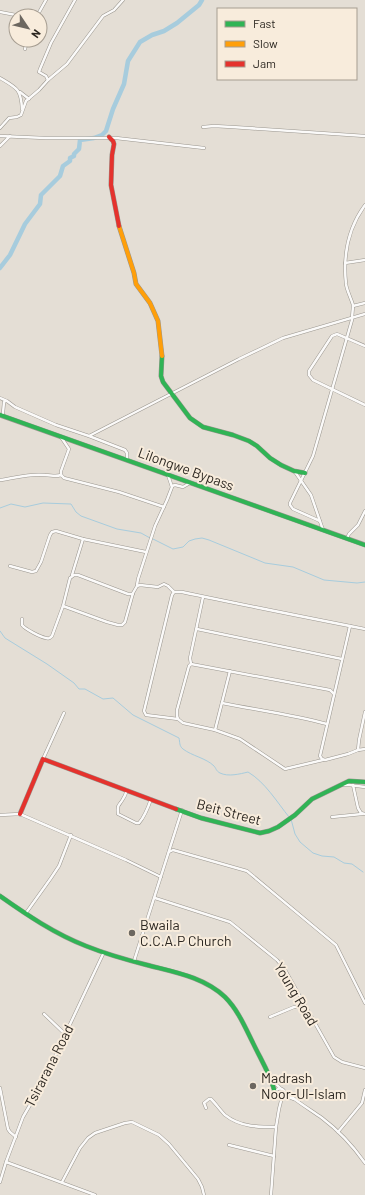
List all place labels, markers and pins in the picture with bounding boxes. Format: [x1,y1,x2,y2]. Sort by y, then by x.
place label: Bwaila C.C.A.P Church [140,916,231,949]
marker: Bwaila C.C.A.P Church [127,928,137,938]
place label: Madrash Noor-Ul-Islam [261,1069,346,1102]
marker: Madrash Noor-Ul-Islam [248,1081,258,1091]

